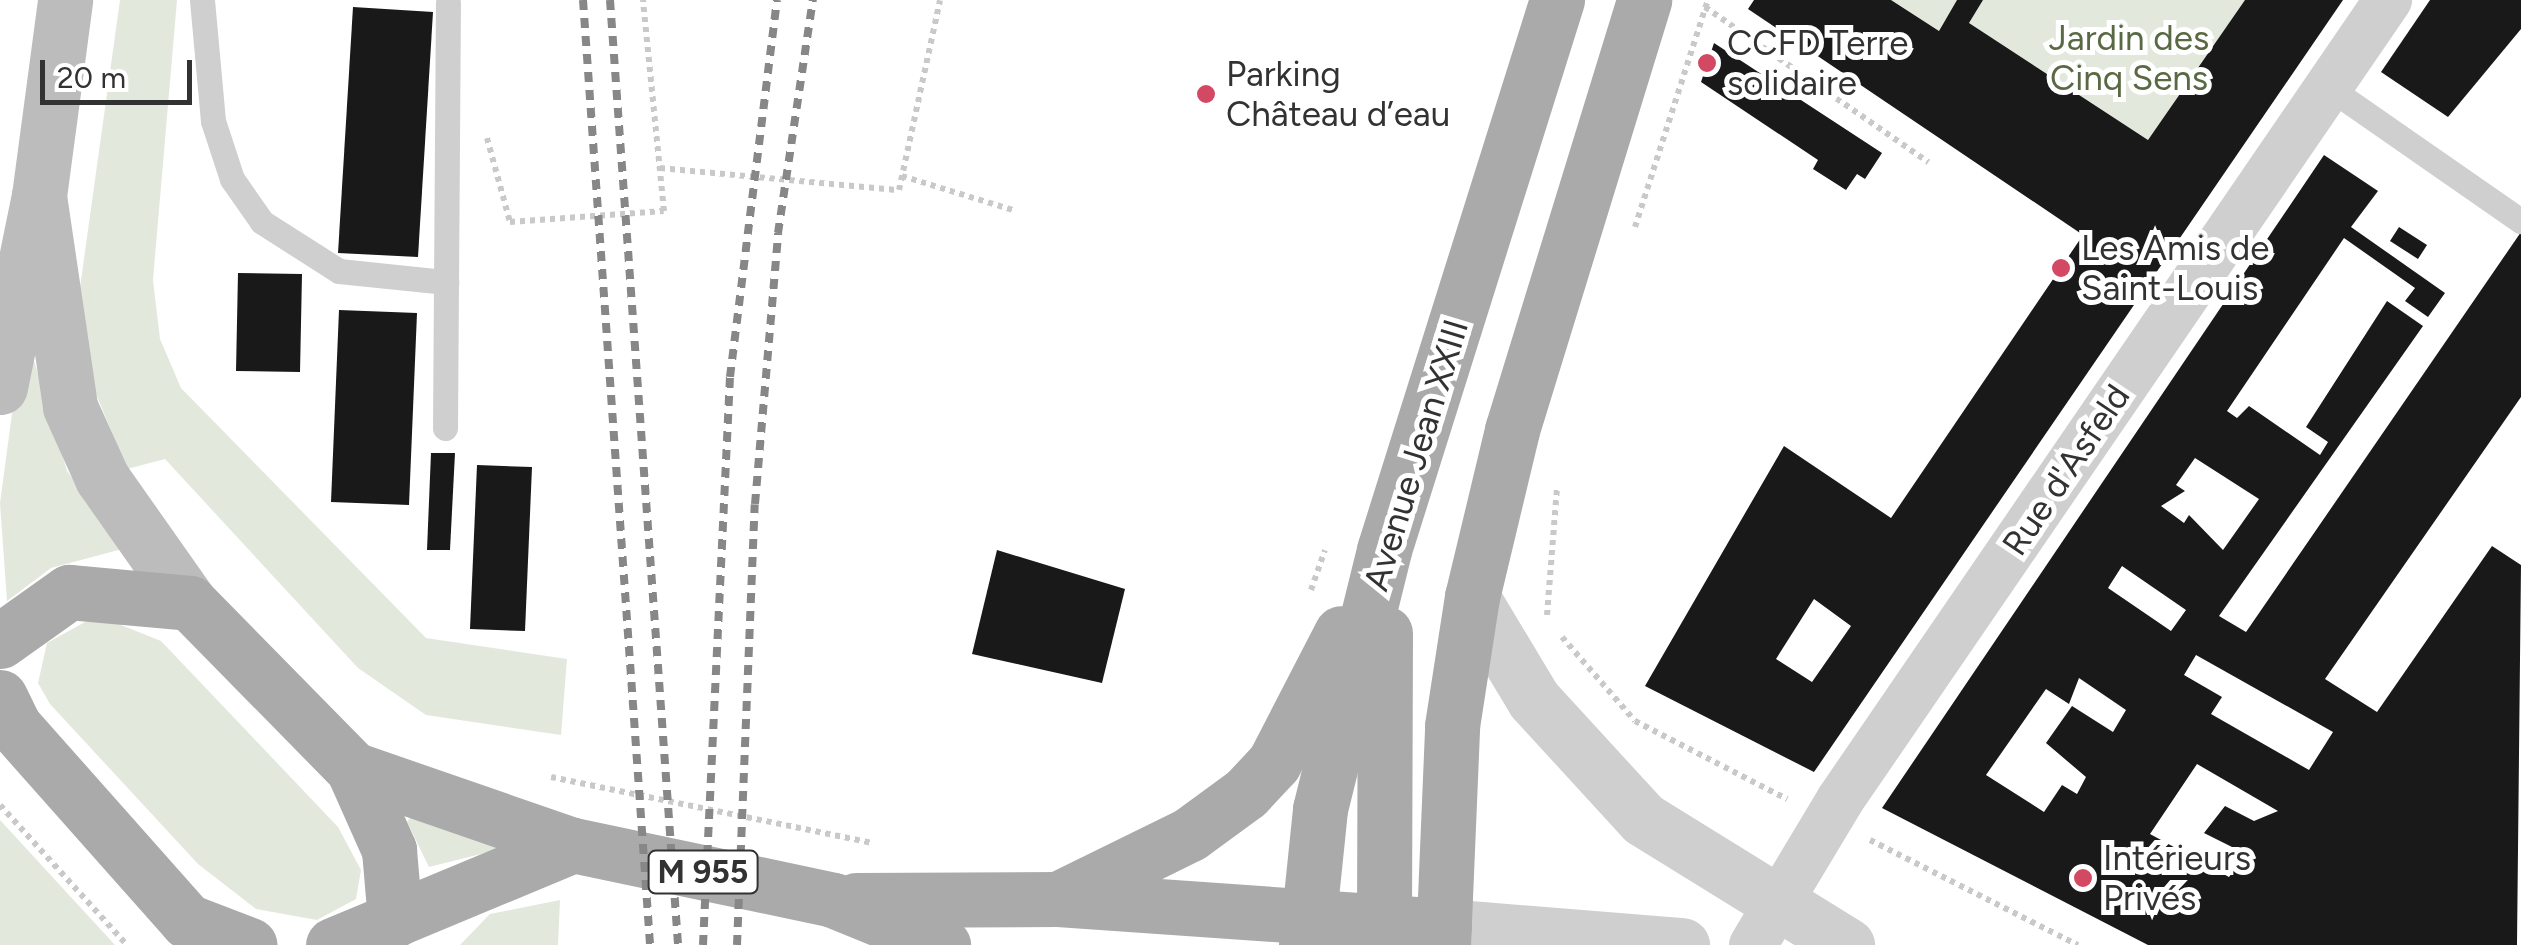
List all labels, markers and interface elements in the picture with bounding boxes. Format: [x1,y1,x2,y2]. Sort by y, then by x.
park label: Jardin des Cinq Sens [2049,17,2209,99]
place label: CCFD Terre solidaire [1727,22,1908,104]
scale bar [45,40,198,102]
marker: CCFD Terre solidaire [1696,52,1718,74]
place label: Parking Château d’eau [1226,53,1450,135]
text: 20 m [57,59,126,96]
marker: Parking Château d’eau [1195,83,1217,105]
place label: Les Amis de Saint-Louis [2081,227,2269,309]
marker: Les Amis de Saint-Louis [2050,257,2072,279]
street label: Avenue Jean XXIII [1355,314,1477,596]
street label: Rue d'Asfeld [1994,377,2138,563]
place label: Intérieurs Privés [2103,837,2251,919]
road number: M 955 [646,845,760,899]
marker: Intérieurs Privés [2072,867,2094,889]

